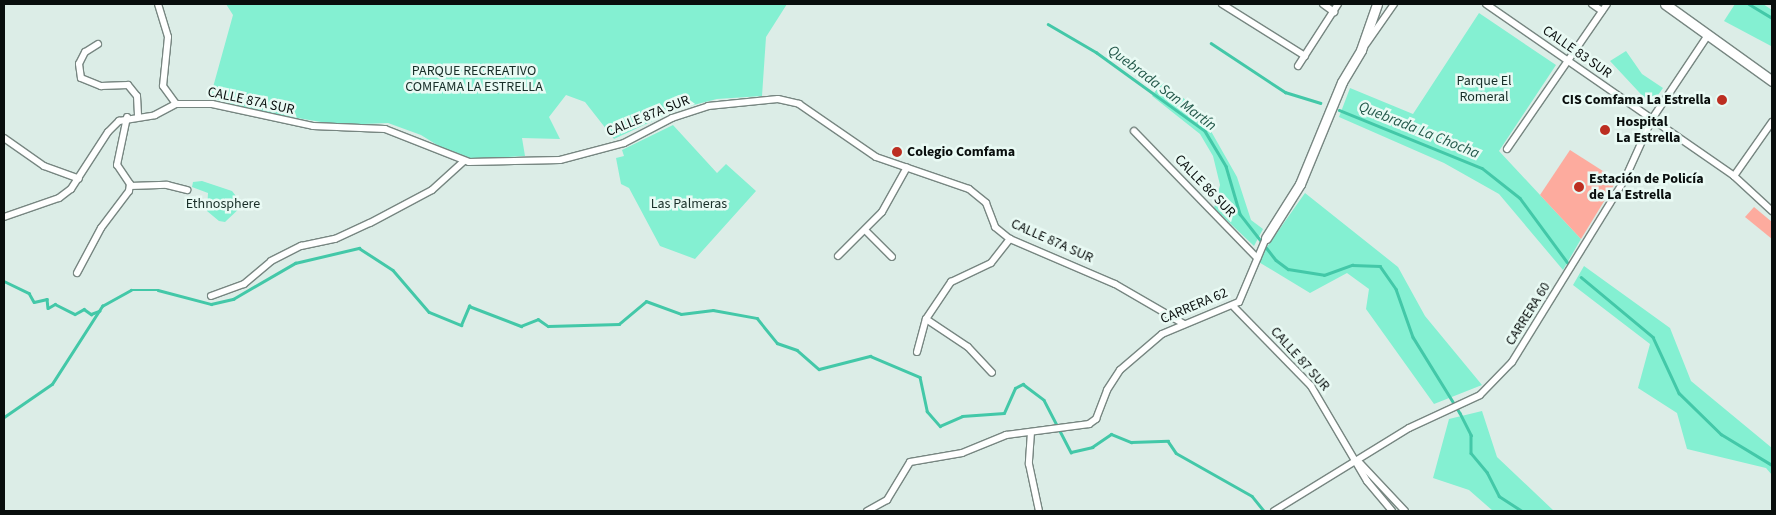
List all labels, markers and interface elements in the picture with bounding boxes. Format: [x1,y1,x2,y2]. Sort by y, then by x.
street label: CALLE 83 SUR [1539,22,1615,82]
water label: Quebrada San Martín [1104,41,1220,135]
park label: PARQUE RECREATIVO COMFAMA LA ESTRELLA [405,63,543,95]
park label: Parque El Romeral [1456,73,1512,105]
street label: CALLE 87A SUR [206,84,296,118]
street label: CALLE 87A SUR [604,92,692,140]
place label: CIS Comfama La Estrella [1562,92,1711,108]
marker: CIS Comfama La Estrella [1715,93,1729,107]
water label: Quebrada La Chocha [1356,98,1482,162]
place label: Hospital La Estrella [1616,114,1680,146]
marker: Hospital La Estrella [1598,123,1612,137]
place label: Colegio Comfama [907,144,1015,160]
marker: Colegio Comfama [891,146,903,158]
street label: CALLE 86 SUR [1171,151,1239,221]
place label: Estación de Policía de La Estrella [1589,171,1704,203]
marker: Estación de Policía de La Estrella [1573,181,1585,193]
park label: Ethnosphere [186,196,260,212]
park label: Las Palmeras [651,196,727,212]
street label: CALLE 87A SUR [1008,215,1096,267]
street label: CARRERA 60 [1502,279,1554,349]
street label: CARRERA 62 [1158,284,1230,328]
street label: CALLE 87 SUR [1267,323,1333,395]

